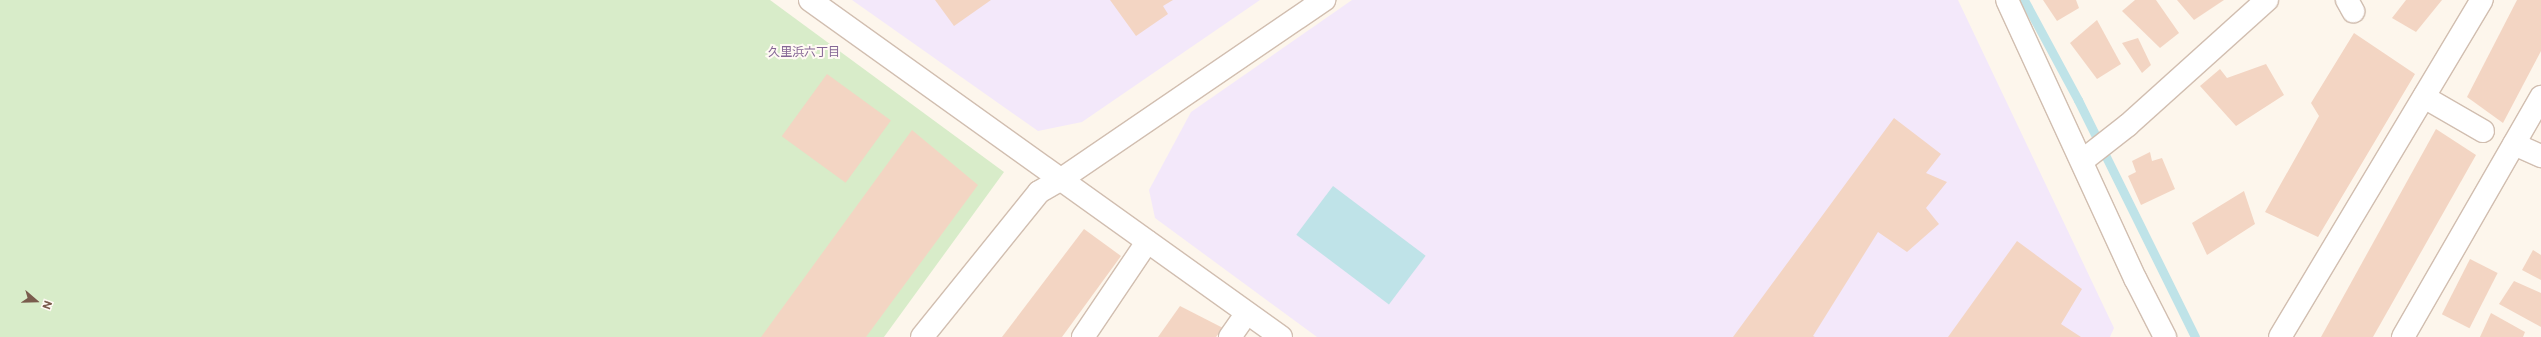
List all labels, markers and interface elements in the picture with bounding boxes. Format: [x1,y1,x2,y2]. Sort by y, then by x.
district label: 久里浜六丁目 [768,45,840,59]
north arrow [16,281,56,321]
text: N [40,299,55,311]

